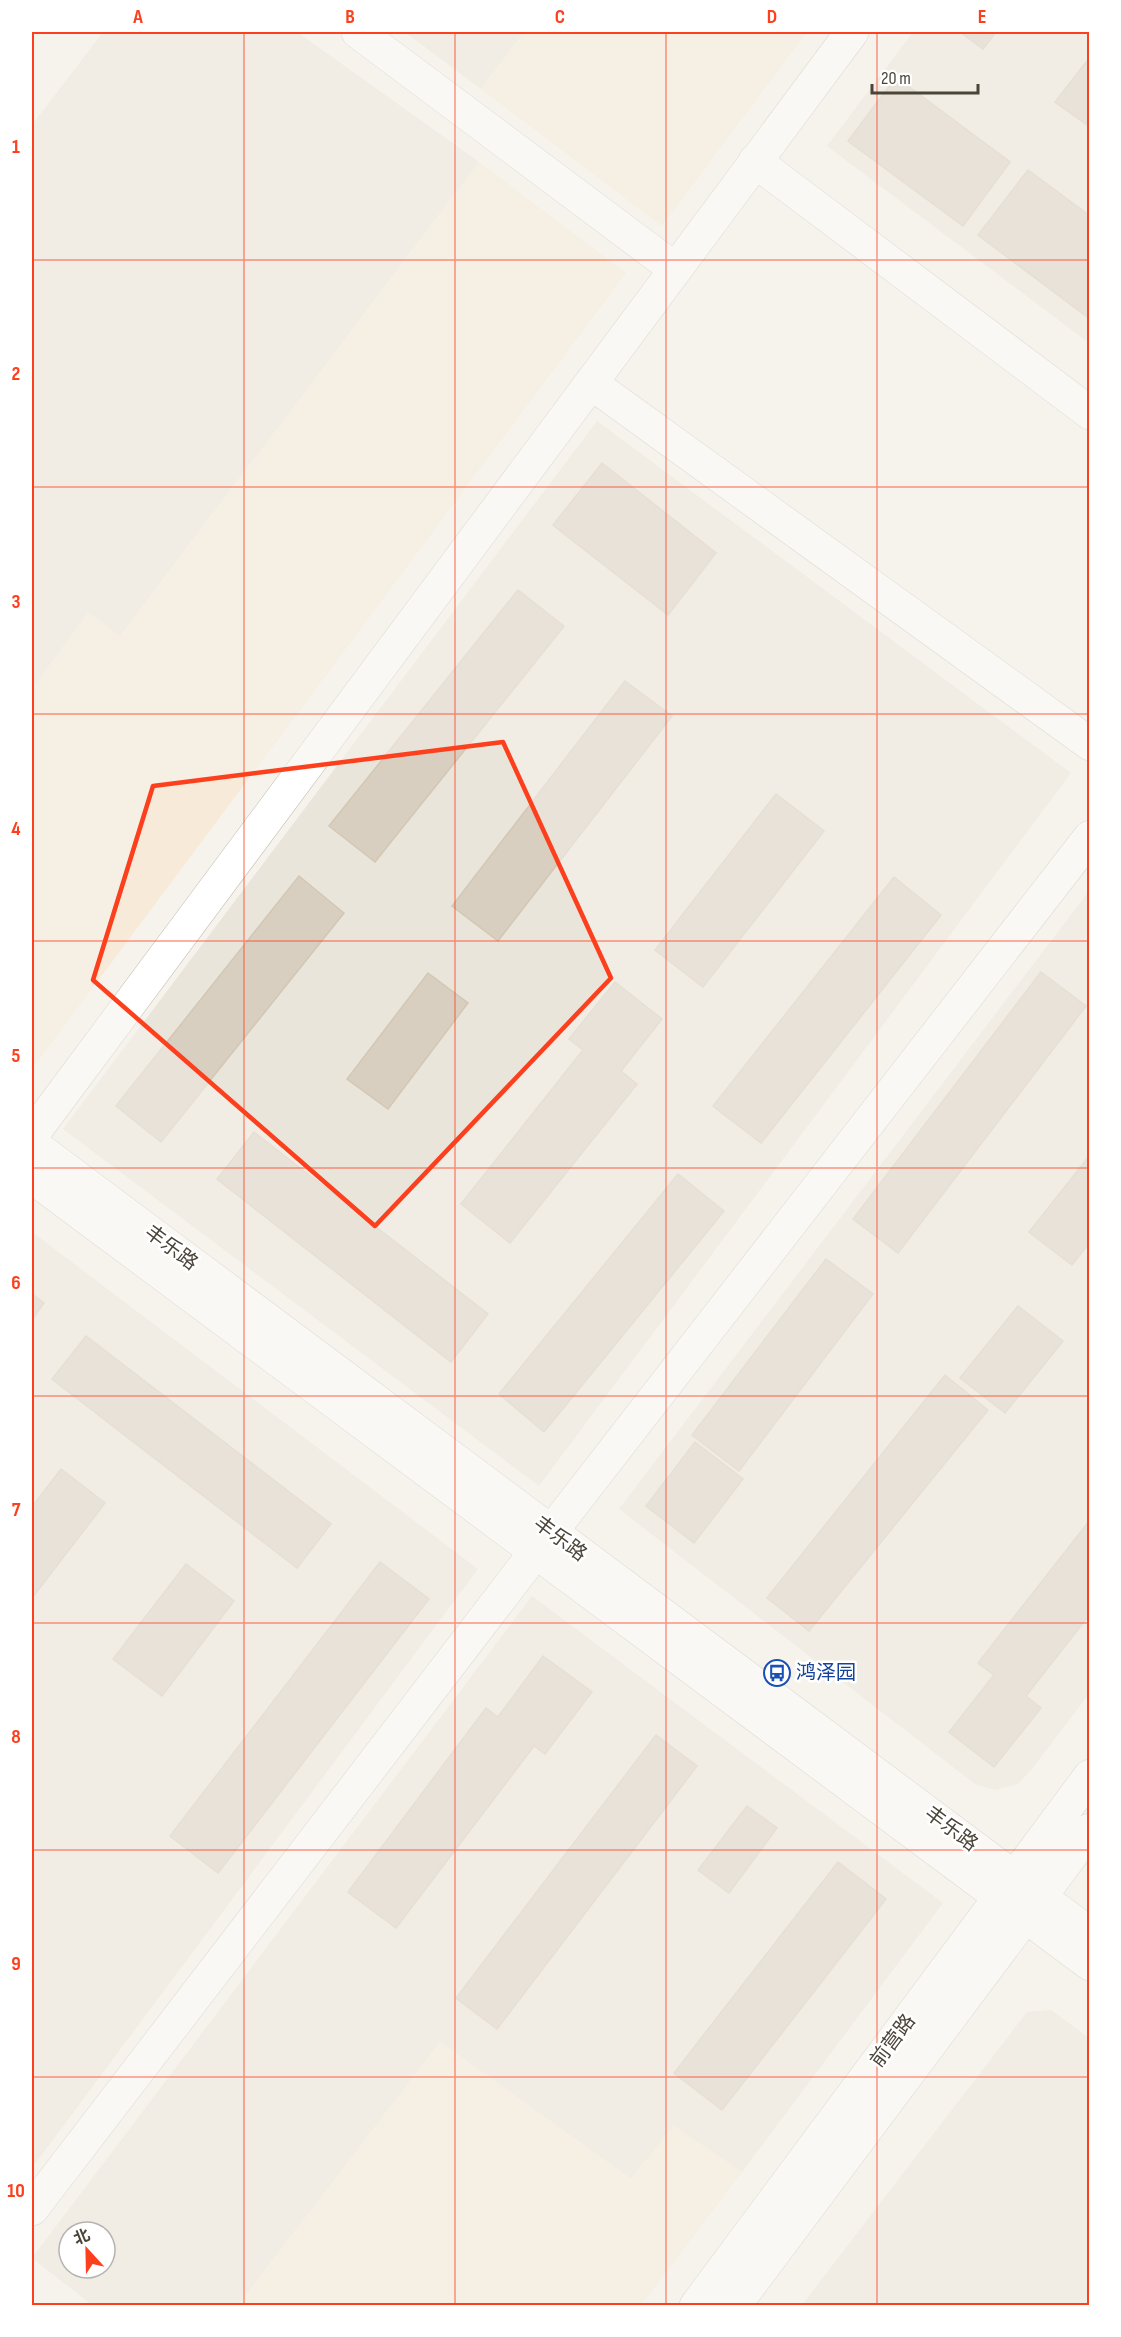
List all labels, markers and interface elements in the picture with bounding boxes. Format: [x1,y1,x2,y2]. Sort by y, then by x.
text: A [132,5,143,29]
text: B [345,5,355,29]
text: C [555,5,565,29]
text: D [767,5,777,29]
text: E [978,5,986,29]
scale bar [872,57,978,95]
text: 20 m [881,68,911,89]
text: 1 [12,135,20,159]
text: 2 [12,362,20,386]
text: 3 [12,590,21,614]
text: 4 [11,817,21,841]
text: 5 [12,1044,21,1068]
street label: 丰乐路 [140,1220,202,1276]
text: 6 [11,1271,21,1295]
text: 7 [12,1498,21,1522]
street label: 丰乐路 [529,1511,591,1567]
bus stop icon: 鸿泽园 [762,1658,792,1688]
place label: 鸿泽园 [796,1661,856,1685]
text: 8 [11,1725,21,1749]
street label: 丰乐路 [920,1801,982,1857]
text: 9 [11,1952,21,1976]
street label: 前营路 [865,2010,921,2072]
text: 10 [7,2179,25,2203]
north arrow [57,2220,117,2280]
text: 北 [71,2226,93,2249]

